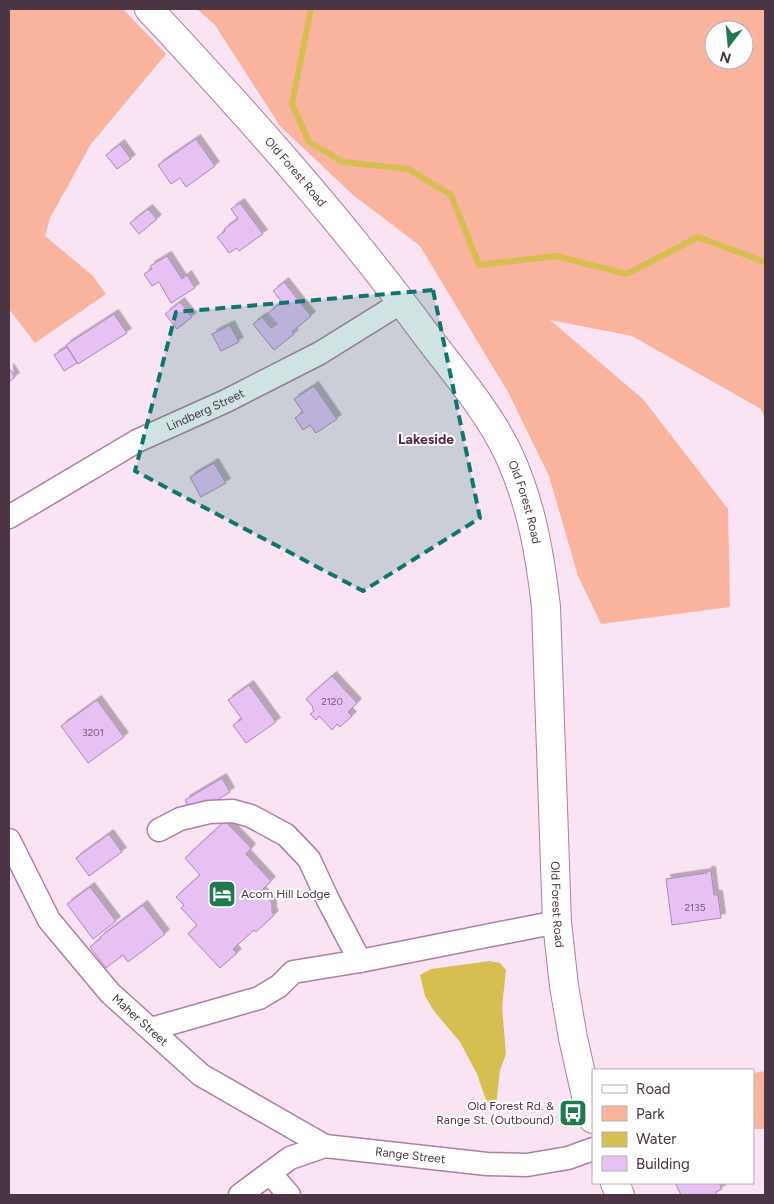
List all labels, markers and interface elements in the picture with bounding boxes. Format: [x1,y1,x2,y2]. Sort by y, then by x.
north arrow [704,20,754,70]
text: N [718,47,733,67]
street label: Old Forest Road [262,134,329,209]
street label: Lindberg Street [164,386,247,434]
district label: Lakeside [398,431,454,448]
street label: Old Forest Road [505,458,543,545]
house number: 2120 [321,695,343,708]
house number: 3201 [82,726,104,739]
street label: Old Forest Road [548,861,567,948]
hotel icon: Acorn Hill Lodge [207,879,237,909]
place label: Acorn Hill Lodge [241,887,331,901]
house number: 2135 [685,901,706,914]
street label: Maher Street [109,991,171,1049]
legend [592,1069,754,1184]
text: Road [636,1080,671,1098]
bus stop icon: Old Forest Rd. & Range St. (Outbound) [558,1098,588,1128]
place label: Old Forest Rd. & Range St. (Outbound) [436,1099,554,1127]
text: Park [636,1105,665,1123]
text: Water [636,1130,676,1148]
street label: Range Street [374,1145,447,1166]
text: Building [636,1155,690,1173]

